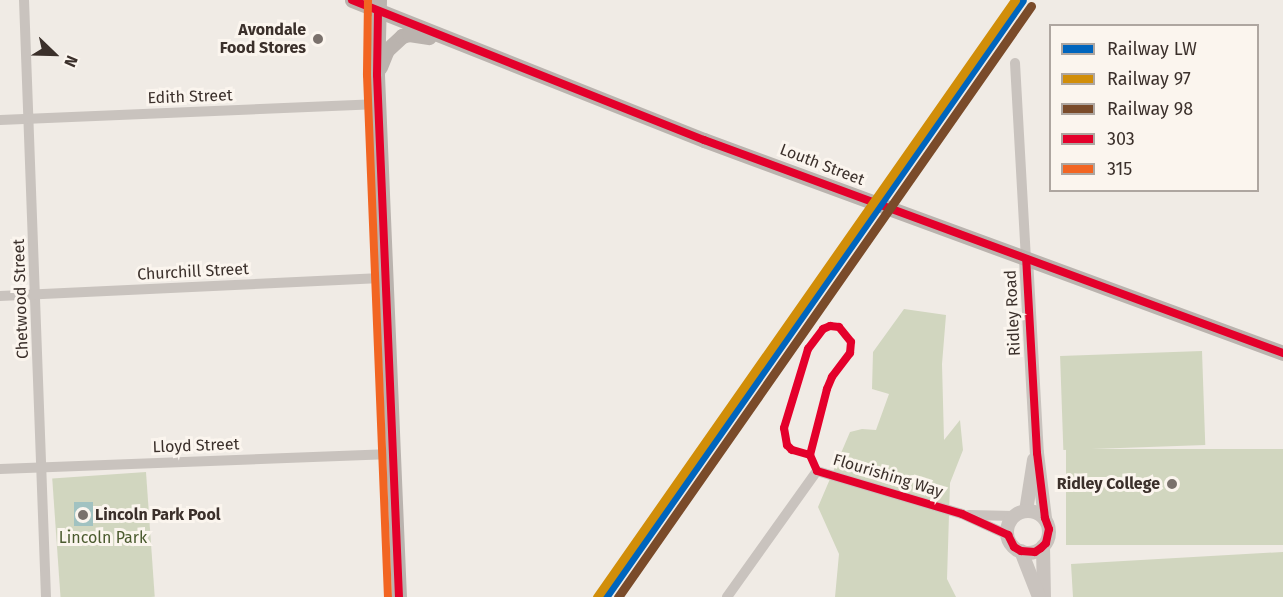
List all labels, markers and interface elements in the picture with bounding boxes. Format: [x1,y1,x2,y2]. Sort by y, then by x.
place label: Avondale Food Stores [220,20,306,58]
north arrow [24,24,84,84]
legend [1049,24,1259,192]
marker: Avondale Food Stores [311,32,325,46]
text: Railway LW [1107,38,1197,60]
text: N [60,53,82,70]
text: Railway 97 [1107,68,1191,90]
street label: Edith Street [147,86,233,108]
text: Railway 98 [1107,98,1193,120]
text: 303 [1107,128,1135,150]
street label: Louth Street [777,140,867,190]
text: 315 [1107,158,1132,180]
street label: Chetwood Street [9,239,33,359]
street label: Churchill Street [137,259,249,285]
street label: Ridley Road [1001,270,1025,356]
street label: Lloyd Street [152,435,240,457]
street label: Flourishing Way [831,450,945,502]
place label: Ridley College [1057,474,1160,494]
marker: Ridley College [1165,477,1179,491]
place label: Lincoln Park Pool [95,505,221,525]
marker: Lincoln Park Pool [76,508,90,522]
park label: Lincoln Park [59,528,147,548]

